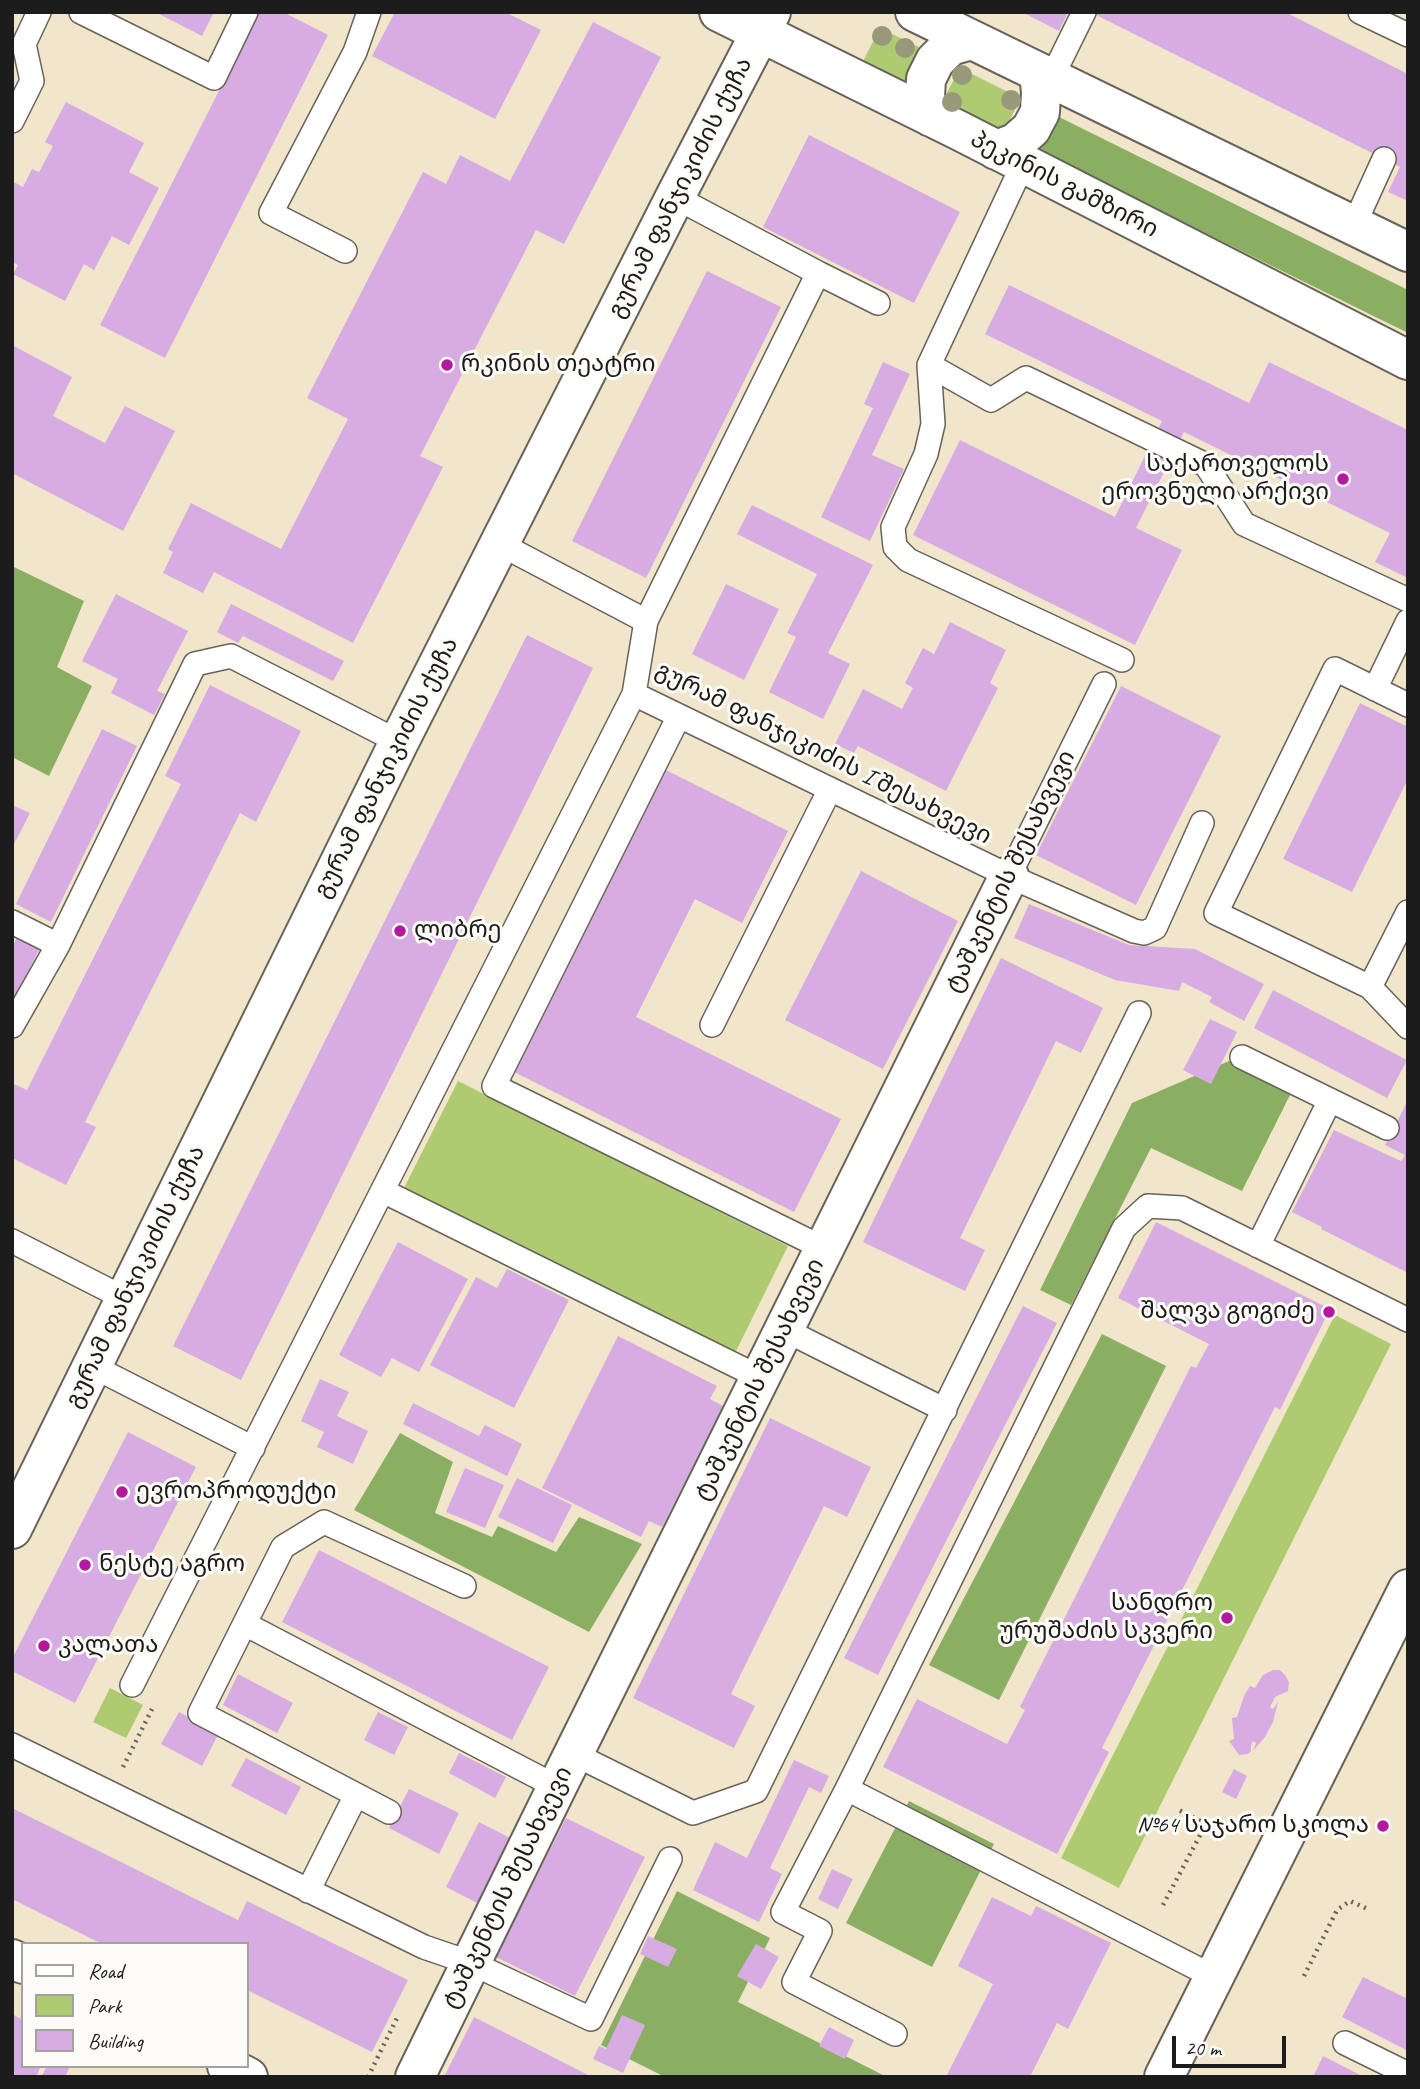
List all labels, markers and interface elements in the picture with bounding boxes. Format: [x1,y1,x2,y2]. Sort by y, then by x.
street label: გურამ ფანჯიკიძის ქუჩა [603,53,759,323]
street label: პეკინის გამზირი [965,125,1163,245]
place label: რკინის თეატრი [461,351,656,379]
marker: რკინის თეატრი [439,357,455,373]
place label: საქართველოს ეროვნული არქივი [1101,451,1329,507]
marker: საქართველოს ეროვნული არქივი [1335,471,1351,487]
street label: გურამ ფანჯიკიძის ქუჩა [309,633,465,903]
street label: გურამ ფანჯიკიძის I შესახვევი [650,656,996,852]
street label: ტაშკენტის შესახვევი [940,746,1082,998]
place label: ლიბრე [414,917,502,945]
marker: ლიბრე [392,923,408,939]
street label: გურამ ფანჯიკიძის ქუჩა [60,1141,212,1413]
street label: ტაშკენტის შესახვევი [689,1254,831,1506]
place label: შალვა გოგიძე [1140,1298,1315,1326]
marker: შალვა გოგიძე [1321,1304,1337,1320]
place label: ევროპროდუქტი [136,1478,336,1506]
marker: ევროპროდუქტი [114,1484,130,1500]
place label: ნესტე აგრო [99,1551,245,1579]
marker: ნესტე აგრო [77,1557,93,1573]
place label: სანდრო ურუშაძის სკვერი [999,1590,1213,1646]
marker: სანდრო ურუშაძის სკვერი [1219,1610,1235,1626]
place label: კალათა [58,1632,158,1660]
marker: კალათა [36,1638,52,1654]
street label: ტაშკენტის შესახვევი [437,1762,579,2014]
place label: №64 საჯარო სკოლა [1137,1812,1369,1840]
marker: №64 საჯარო სკოლა [1375,1818,1391,1834]
legend [21,1942,248,2068]
text: Road [88,1958,123,1984]
text: Park [88,1993,121,2019]
scale bar [1175,2022,1289,2066]
text: Building [88,2028,143,2054]
text: 20 m [1185,2035,1221,2061]

